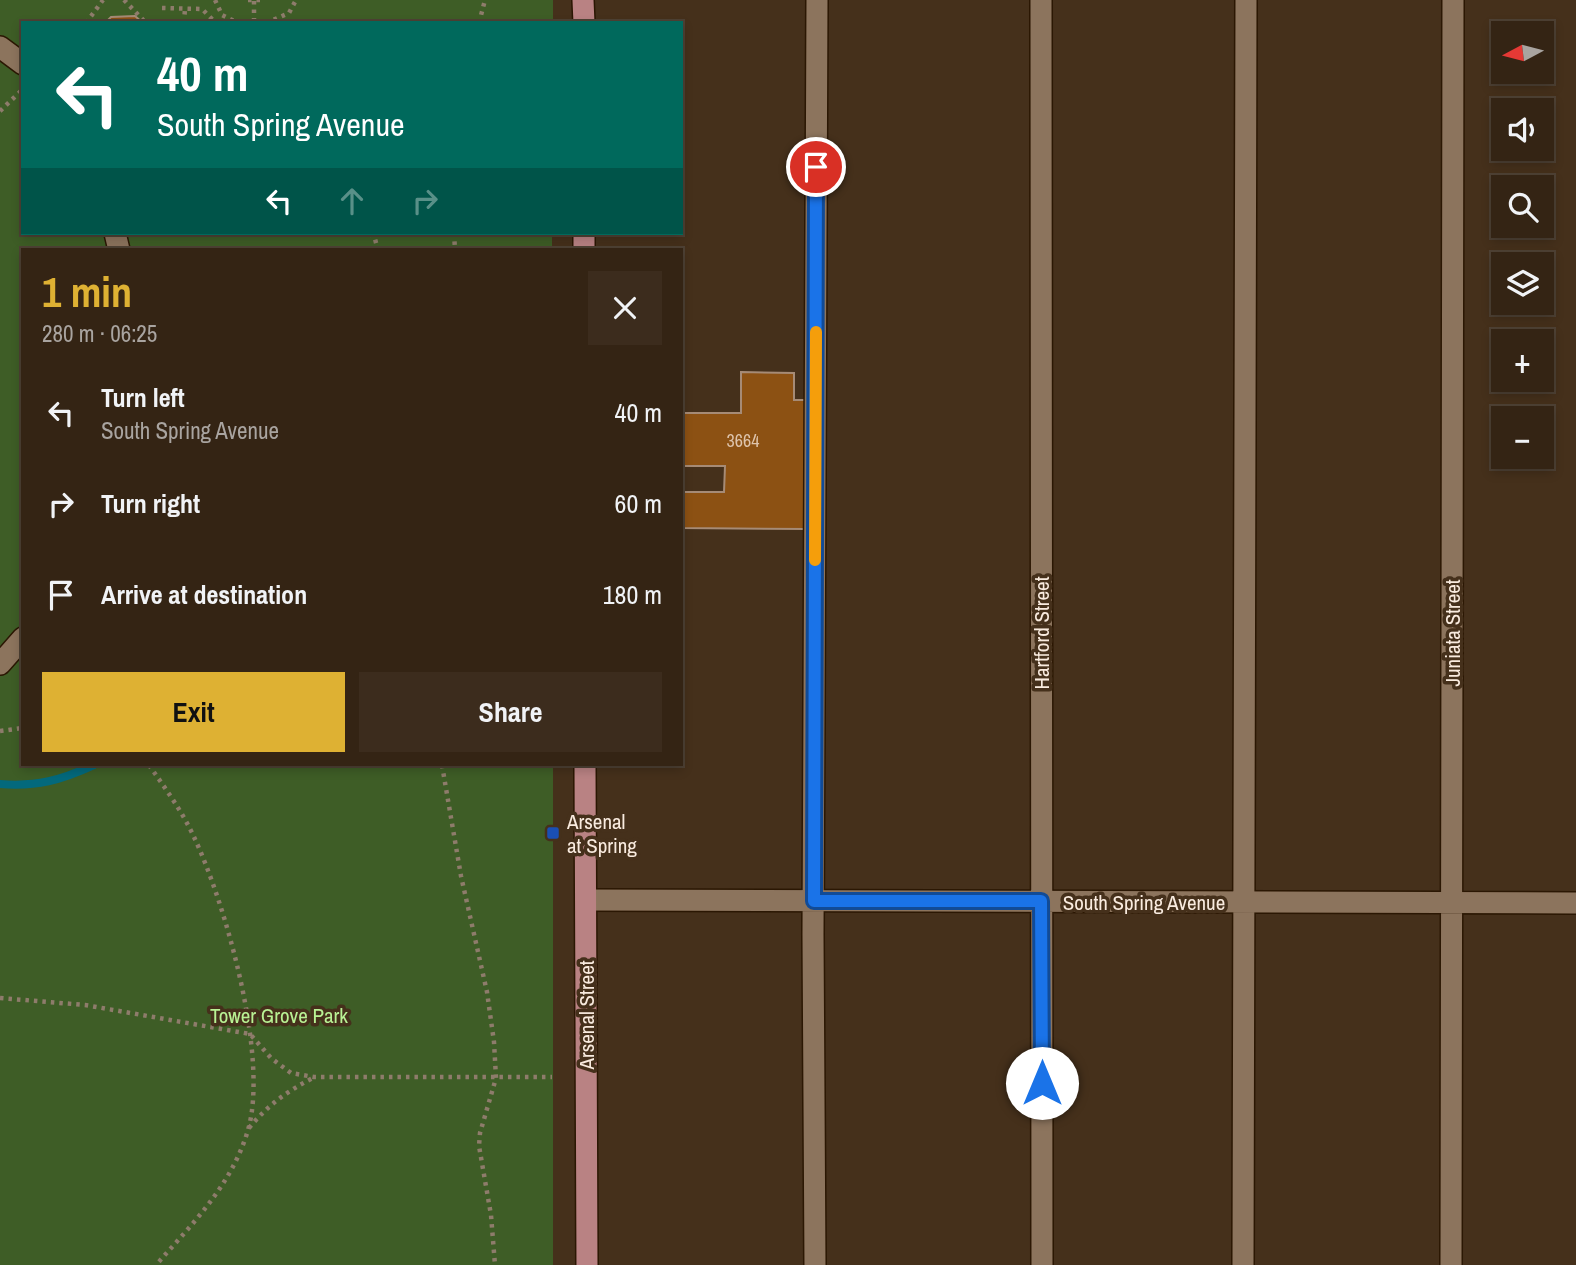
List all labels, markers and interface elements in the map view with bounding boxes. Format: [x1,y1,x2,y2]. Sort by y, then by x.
north arrow [1491,21,1554,84]
map controls [1491,21,1554,469]
text: 40 m [157,40,249,106]
icon: left [42,49,133,140]
button: sound [1491,98,1554,161]
text: South Spring Avenue [157,103,405,146]
pin [786,137,846,197]
icon: arrive [797,148,835,186]
button: search [1491,175,1554,238]
icon: left [260,182,298,220]
icon: ahead [333,182,371,220]
icon: right [406,182,444,220]
button: layers [1491,252,1554,315]
text: 1 min [42,264,132,320]
button: close [588,271,662,345]
text: 280 m · 06:25 [42,318,157,349]
button: + [1491,329,1554,392]
text: Turn left [101,380,185,415]
icon: left [42,394,80,432]
text: 40 m [615,395,662,430]
button: − [1491,406,1554,469]
text: South Spring Avenue [101,415,279,446]
house number: 3664 [727,428,759,453]
icon: right [42,485,80,523]
text: Turn right [101,486,200,521]
text: 60 m [615,486,662,521]
icon: arrive [42,576,80,614]
street label: Hartford Street [1027,576,1056,689]
text: Arrive at destination [101,577,307,612]
text: 180 m [603,577,662,612]
street label: Juniata Street [1438,579,1467,687]
button: Exit [42,672,345,752]
button: Share [359,672,662,752]
place label: Arsenal at Spring [566,807,637,860]
marker: Arsenal at Spring [545,825,561,841]
street label: South Spring Avenue [1063,888,1225,917]
street label: Arsenal Street [572,960,601,1071]
park label: Tower Grove Park [210,1001,348,1030]
position arrow [1005,1046,1079,1120]

